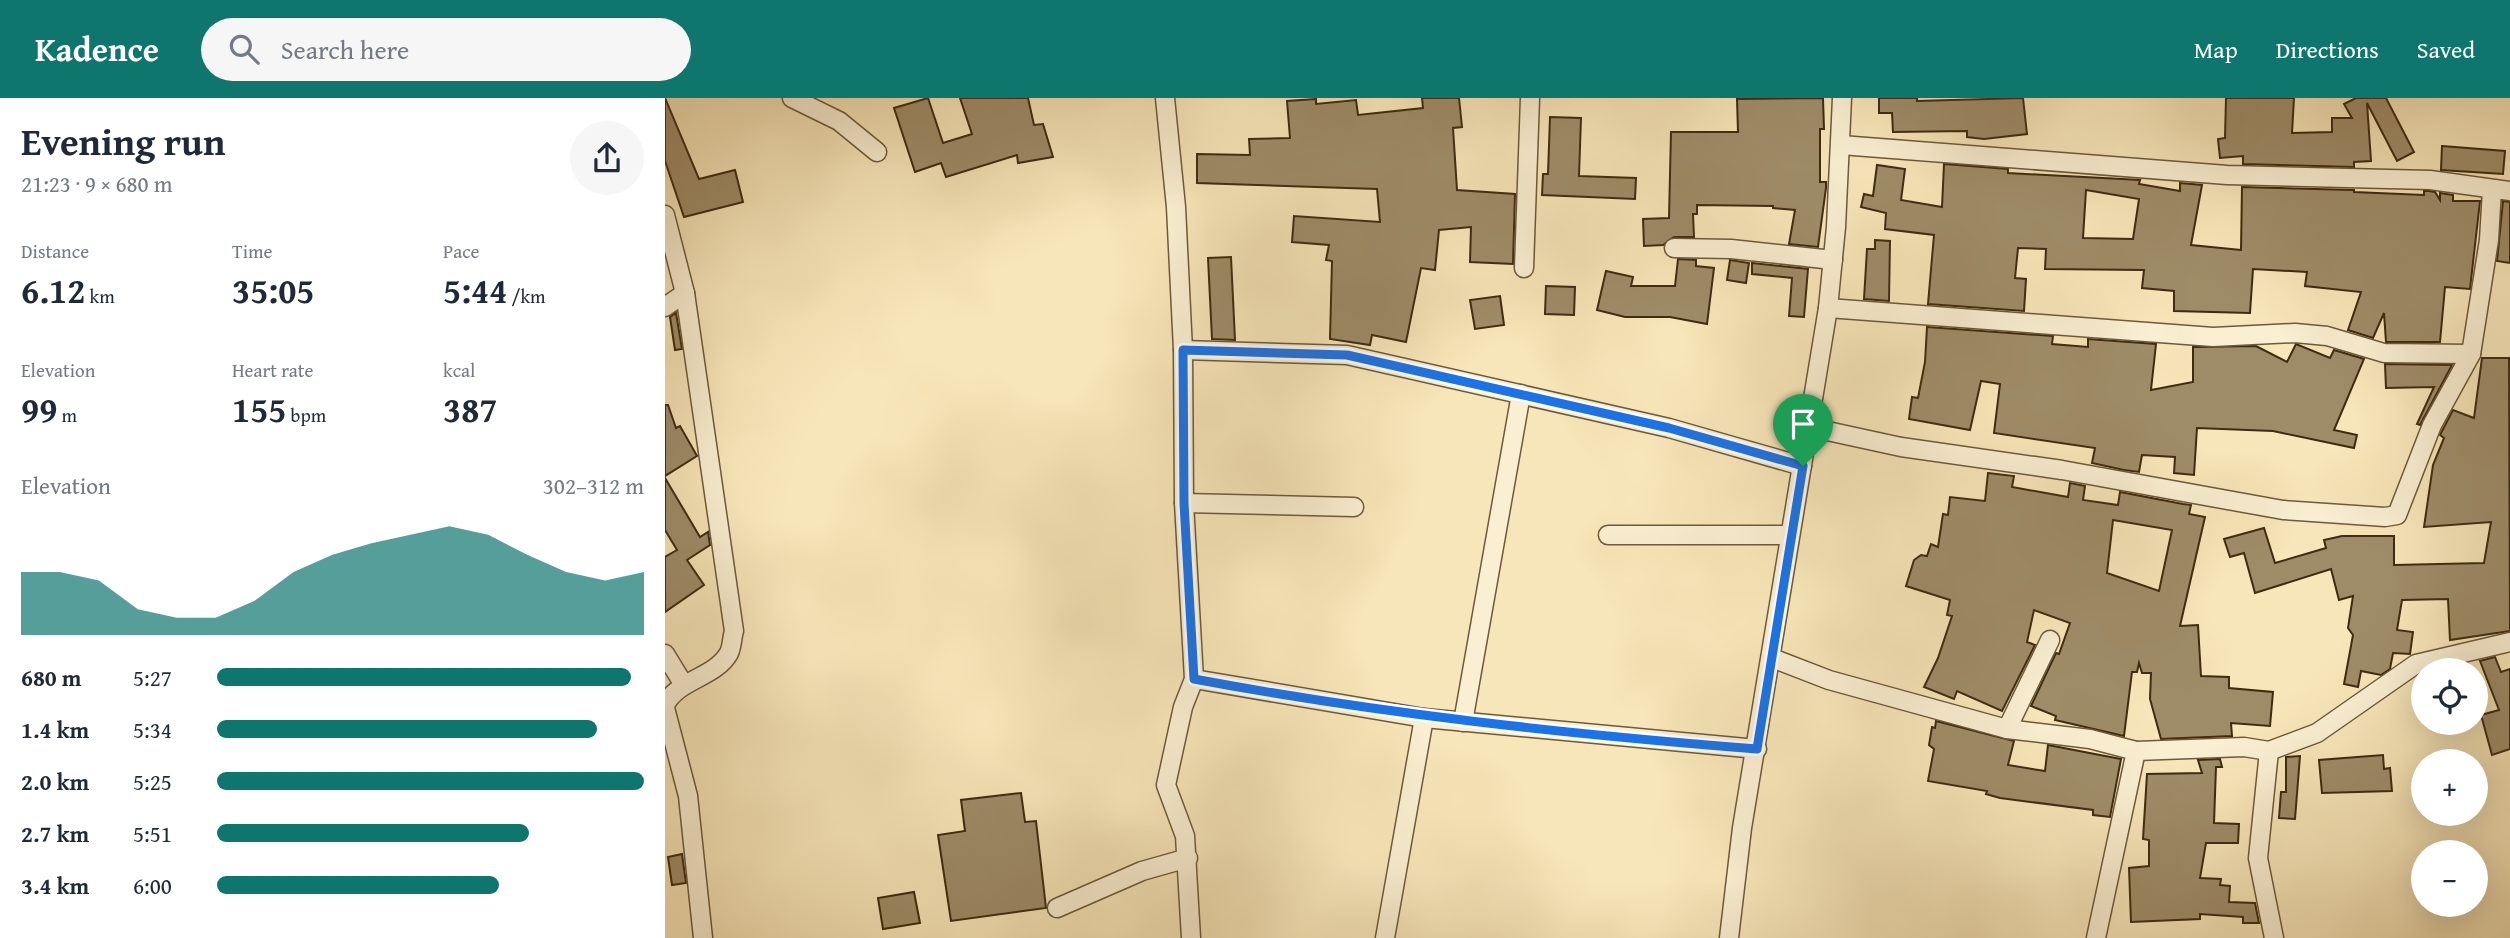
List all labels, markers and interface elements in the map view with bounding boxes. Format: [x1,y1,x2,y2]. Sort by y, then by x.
search box [201,18,691,81]
text: Kadence [35,25,159,73]
icon: search [225,30,263,68]
text: Search here [281,30,409,69]
text: Map [2194,32,2238,67]
text: Directions [2276,32,2379,67]
text: Saved [2417,32,2475,67]
text: Evening run [21,113,225,169]
button: share [570,121,644,195]
text: 21:23 · 9 × 680 m [21,167,173,200]
text: Distance [21,237,89,265]
text: Time [232,237,272,265]
text: Pace [443,237,480,265]
text: 6.12 [21,265,85,316]
text: 35:05 [232,265,314,316]
text: 5:44 [443,265,507,316]
text: km [85,282,115,310]
text: /km [507,282,546,310]
text: Elevation [21,356,95,384]
text: Heart rate [232,356,313,384]
text: kcal [443,356,475,384]
text: 99 [21,384,57,435]
text: 155 [232,384,286,435]
text: 387 [443,384,497,435]
pin [1773,394,1833,466]
text: m [57,401,77,429]
text: bpm [286,401,326,429]
icon: arrive [1784,405,1822,443]
text: Elevation [21,469,111,502]
text: 302–312 m [543,469,644,502]
map controls [2411,658,2488,917]
button: locate [2411,658,2488,735]
text: 680 m [21,661,82,694]
text: 5:27 [133,661,172,694]
text: 1.4 km [21,713,89,746]
text: 5:34 [133,713,172,746]
button: + [2411,749,2488,826]
text: 2.0 km [21,765,89,798]
text: 5:25 [133,765,172,798]
text: 2.7 km [21,817,89,850]
text: 5:51 [133,817,172,850]
button: − [2411,840,2488,917]
text: 3.4 km [21,869,89,902]
text: 6:00 [133,869,172,902]

